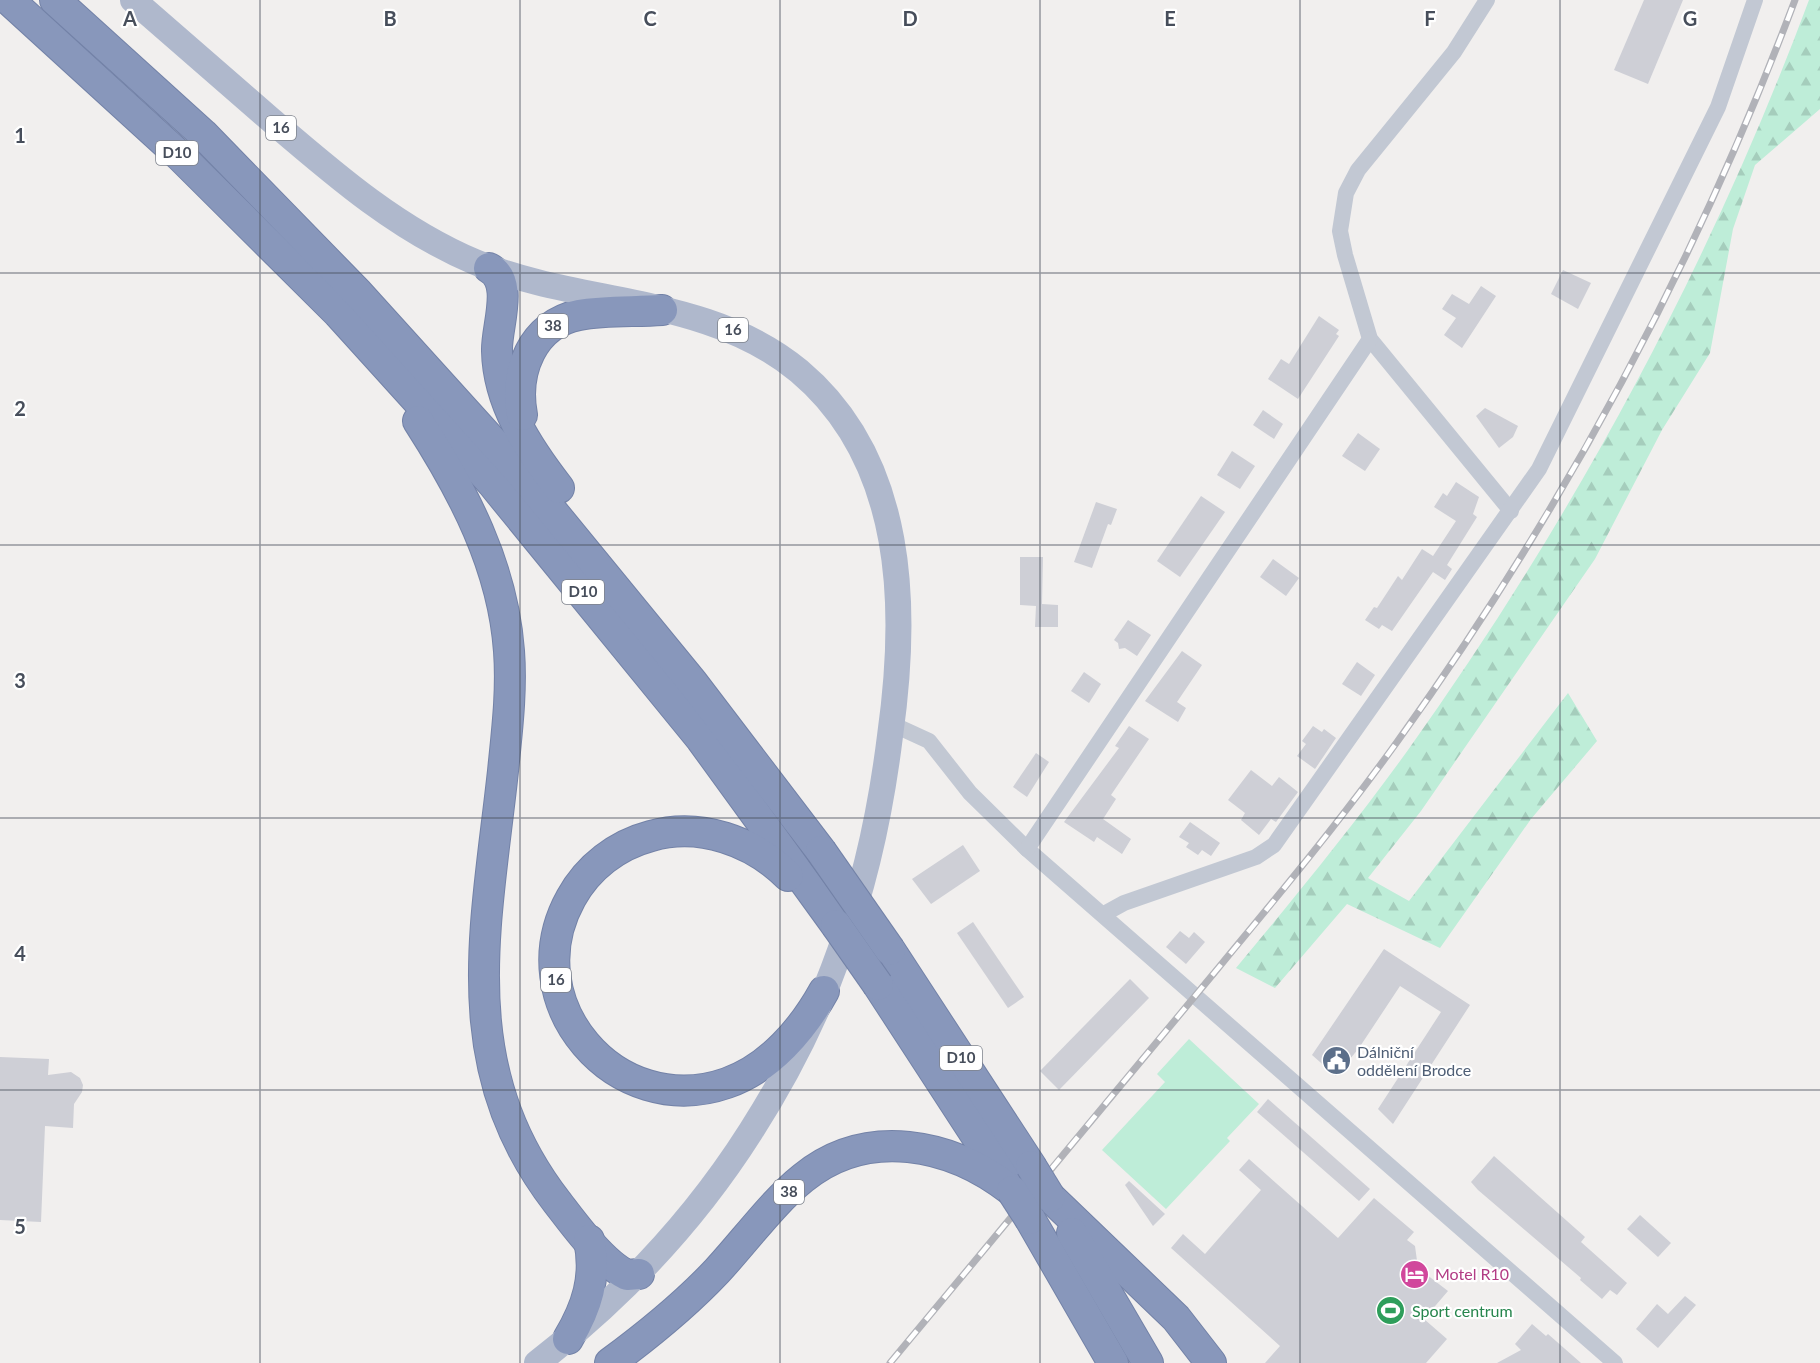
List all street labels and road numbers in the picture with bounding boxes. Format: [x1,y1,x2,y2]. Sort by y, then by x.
road number: 16 [266,116,296,140]
road number: D10 [156,141,198,165]
road number: 38 [538,314,568,338]
road number: 16 [718,318,748,342]
road number: D10 [562,580,604,604]
road number: 16 [541,968,571,992]
road number: D10 [940,1046,982,1070]
road number: 38 [774,1180,804,1204]

